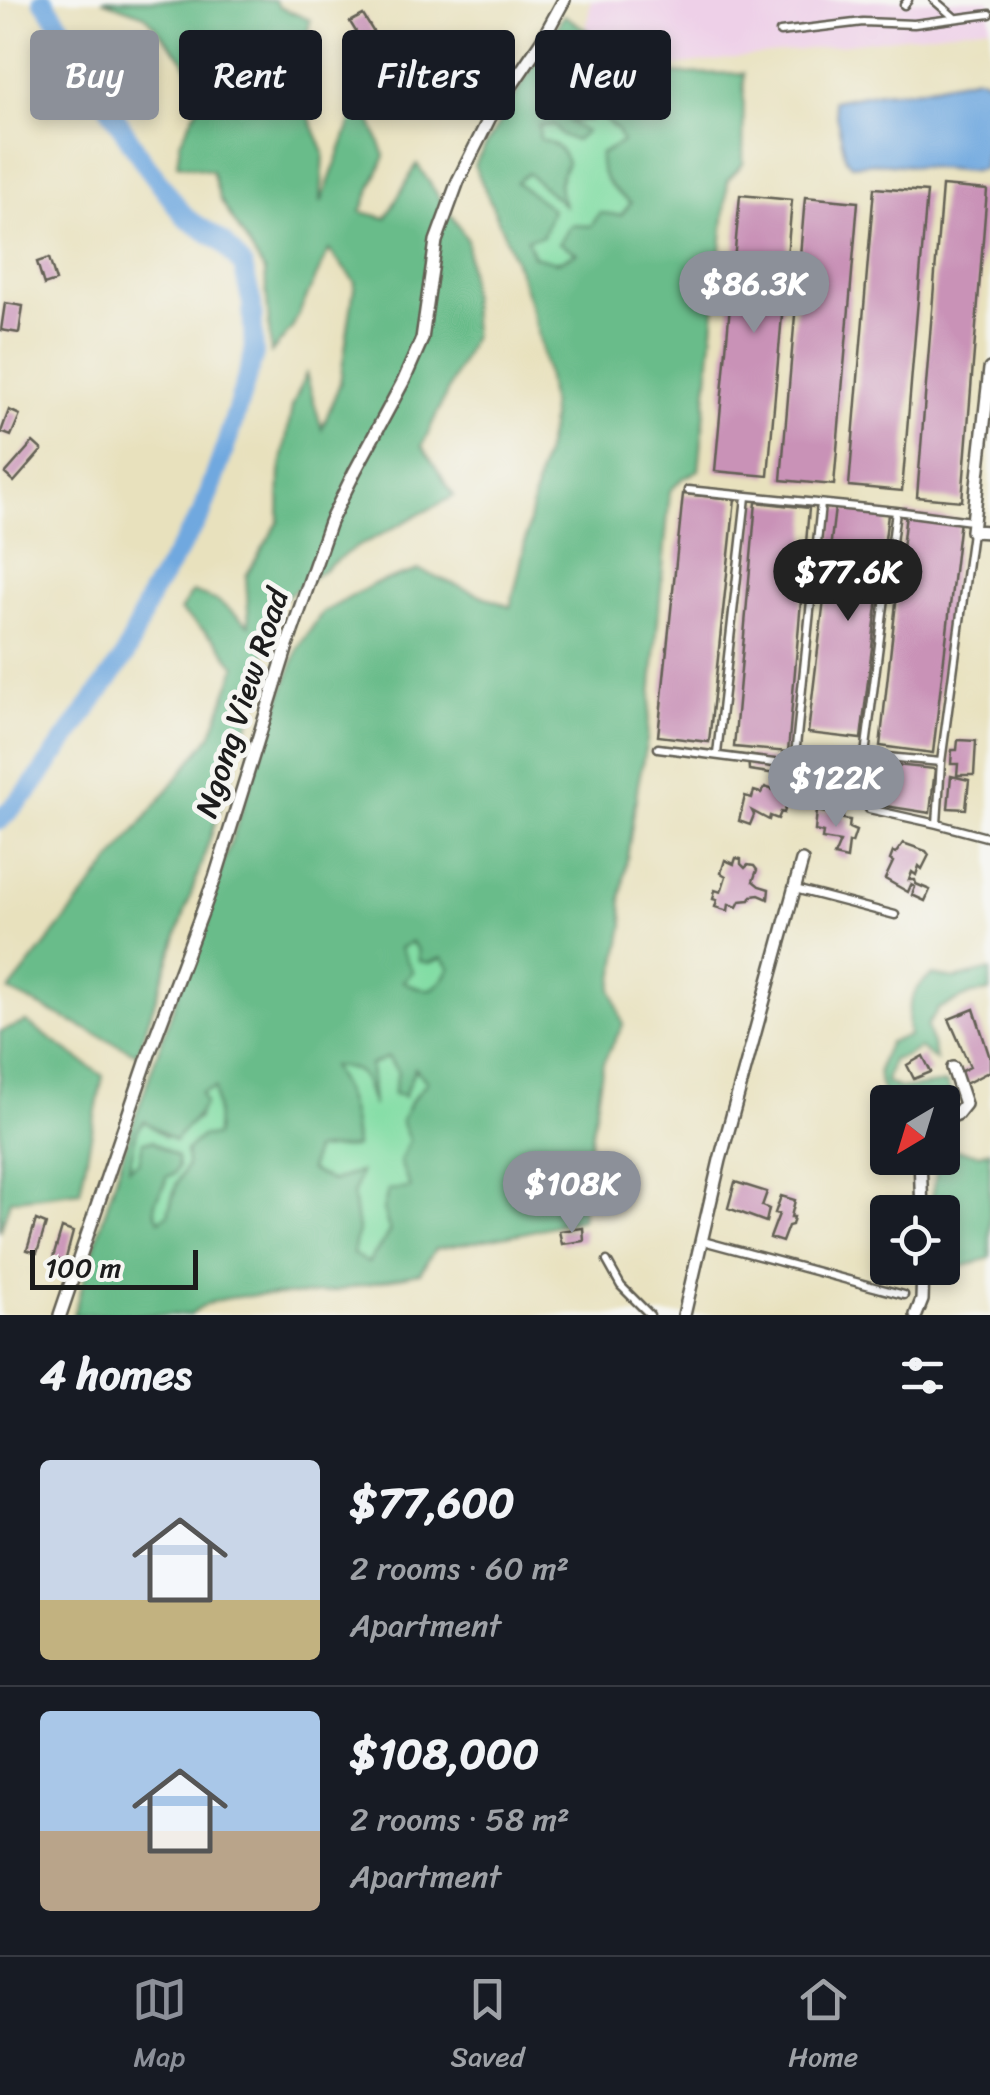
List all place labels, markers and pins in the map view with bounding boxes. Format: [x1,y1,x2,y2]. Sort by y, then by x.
pin: $86.3K [673,251,835,336]
pin: $77.6K [767,539,929,624]
pin: $122K [766,745,906,830]
pin: $108K [502,1151,642,1236]

